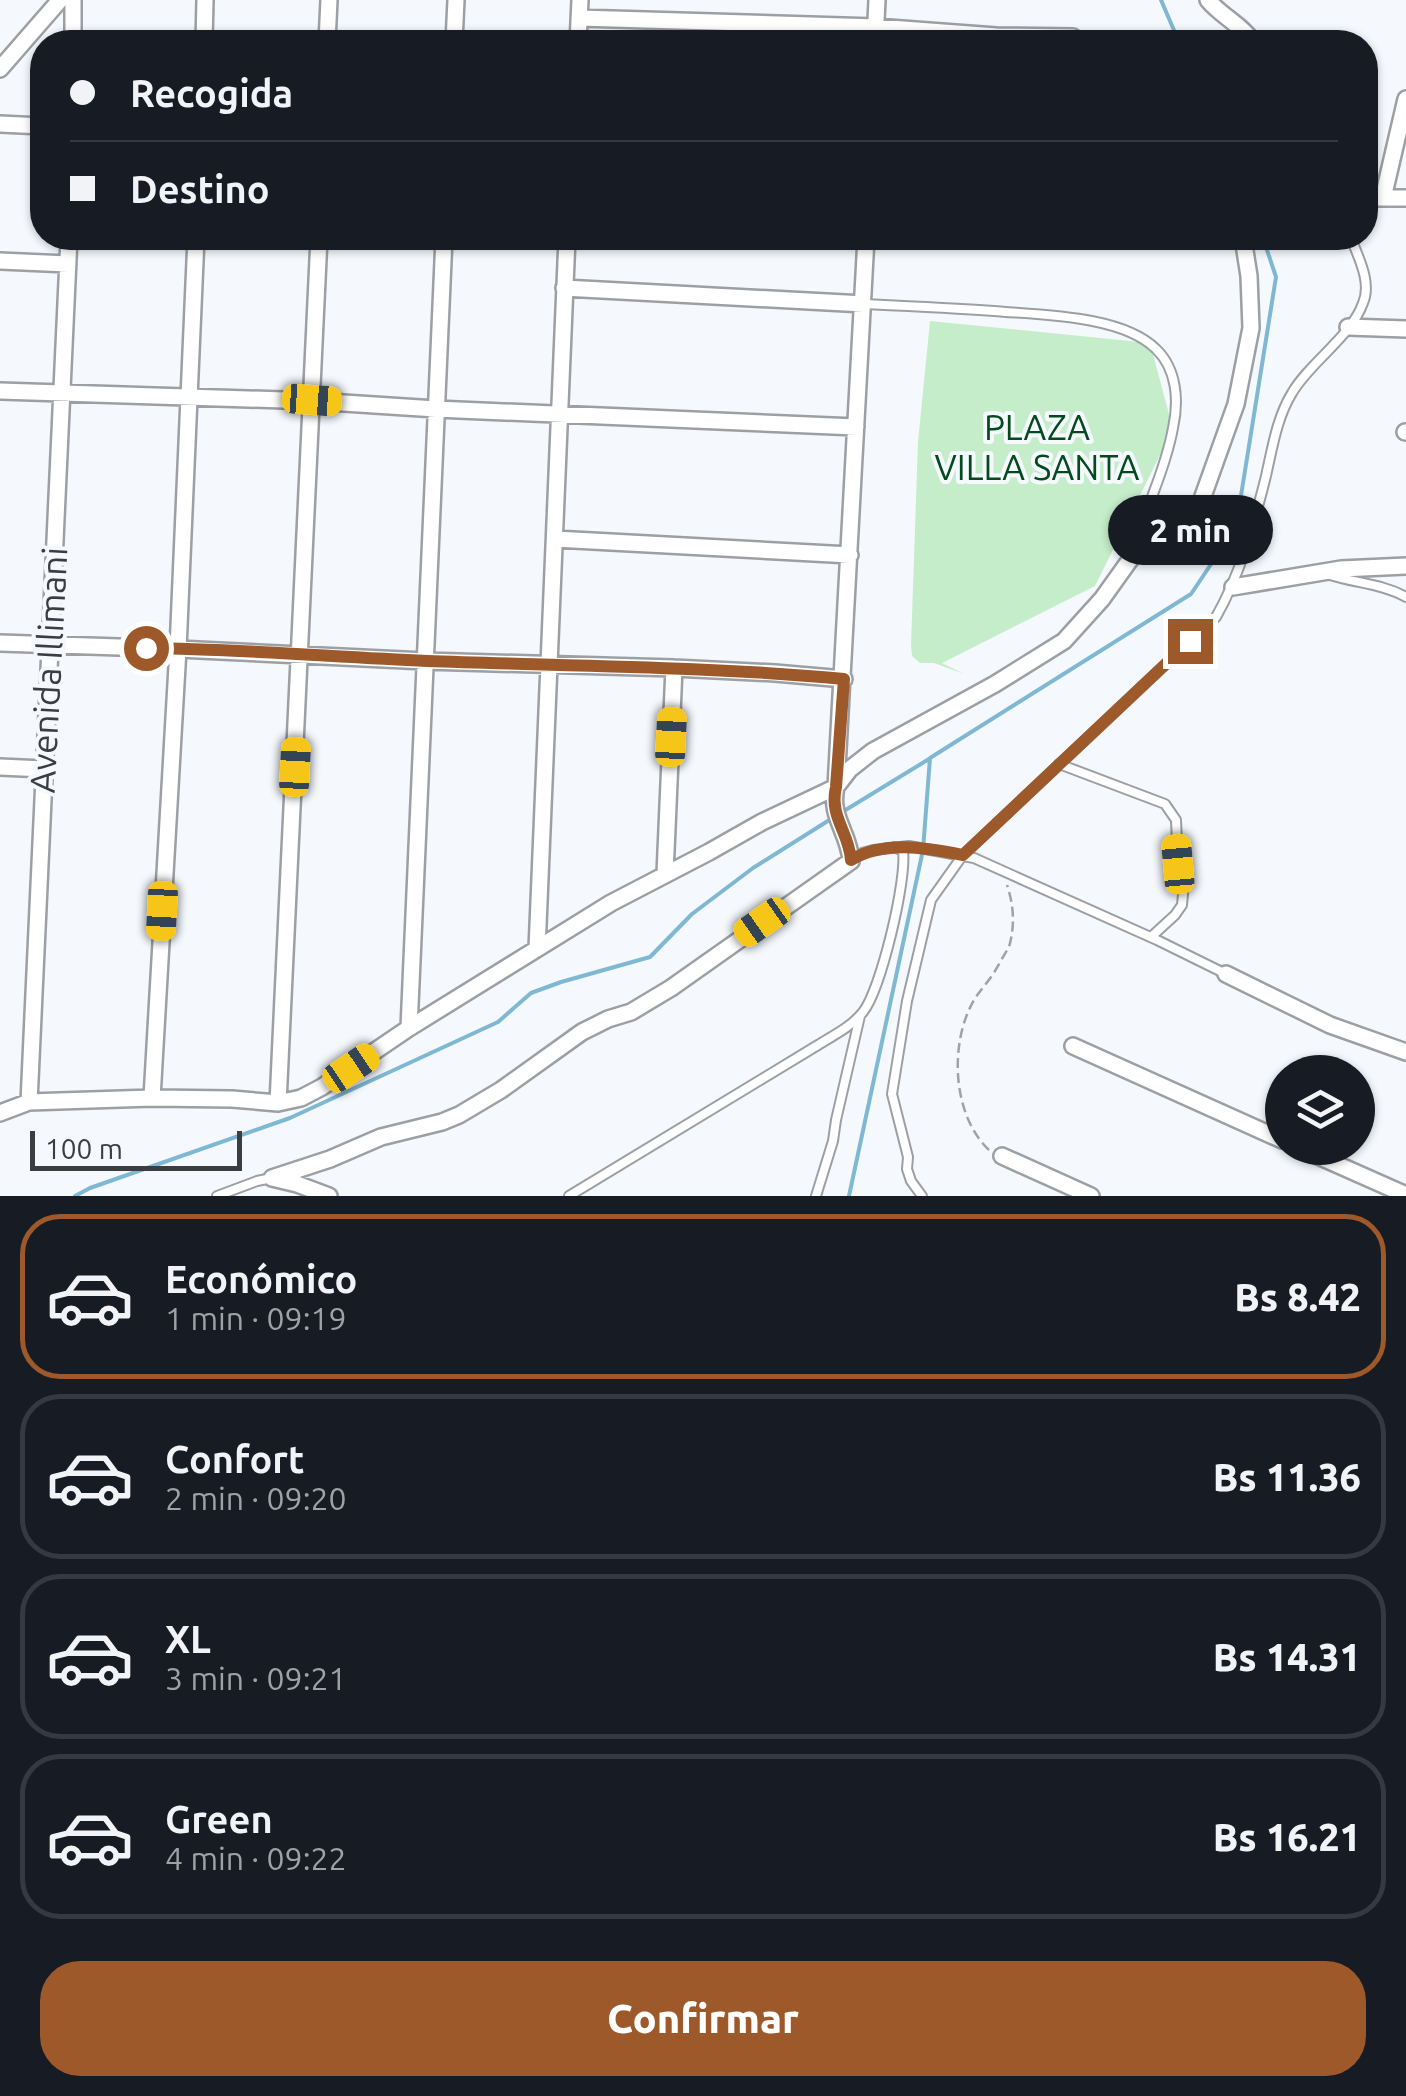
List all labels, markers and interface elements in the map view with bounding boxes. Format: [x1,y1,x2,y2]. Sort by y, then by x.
text: Recogida [130,72,293,114]
text: Destino [130,168,270,210]
car [281,383,343,417]
park label: PLAZA VILLA SANTA [935,407,1140,487]
callout: 2 min [1108,496,1272,566]
text: 2 min [1150,512,1231,548]
street label: Avenida Illimani [22,546,74,794]
route end [1168,619,1213,664]
route start [124,626,169,671]
car [654,706,688,768]
car [278,736,312,798]
car [1160,833,1196,895]
car [145,880,179,942]
car [729,893,795,951]
car [318,1039,384,1097]
map controls [1265,1055,1375,1165]
button: layers [1265,1055,1375,1165]
scale bar [30,1126,242,1170]
text: 100 m [45,1133,123,1164]
icon: car [45,1252,135,1342]
text: Económico [165,1258,357,1300]
text: Bs 8.42 [1234,1276,1361,1318]
text: 1 min · 09:19 [165,1300,347,1336]
icon: car [45,1432,135,1522]
text: Confort [165,1438,304,1480]
text: Bs 11.36 [1213,1456,1361,1498]
text: 2 min · 09:20 [165,1480,347,1516]
icon: car [45,1612,135,1702]
text: XL [165,1618,211,1660]
text: Bs 14.31 [1213,1636,1361,1678]
text: 3 min · 09:21 [165,1660,347,1696]
icon: car [45,1792,135,1882]
text: Green [165,1798,273,1840]
text: Bs 16.21 [1213,1816,1361,1858]
text: 4 min · 09:22 [165,1840,347,1876]
button: Confirmar [40,1961,1366,2076]

